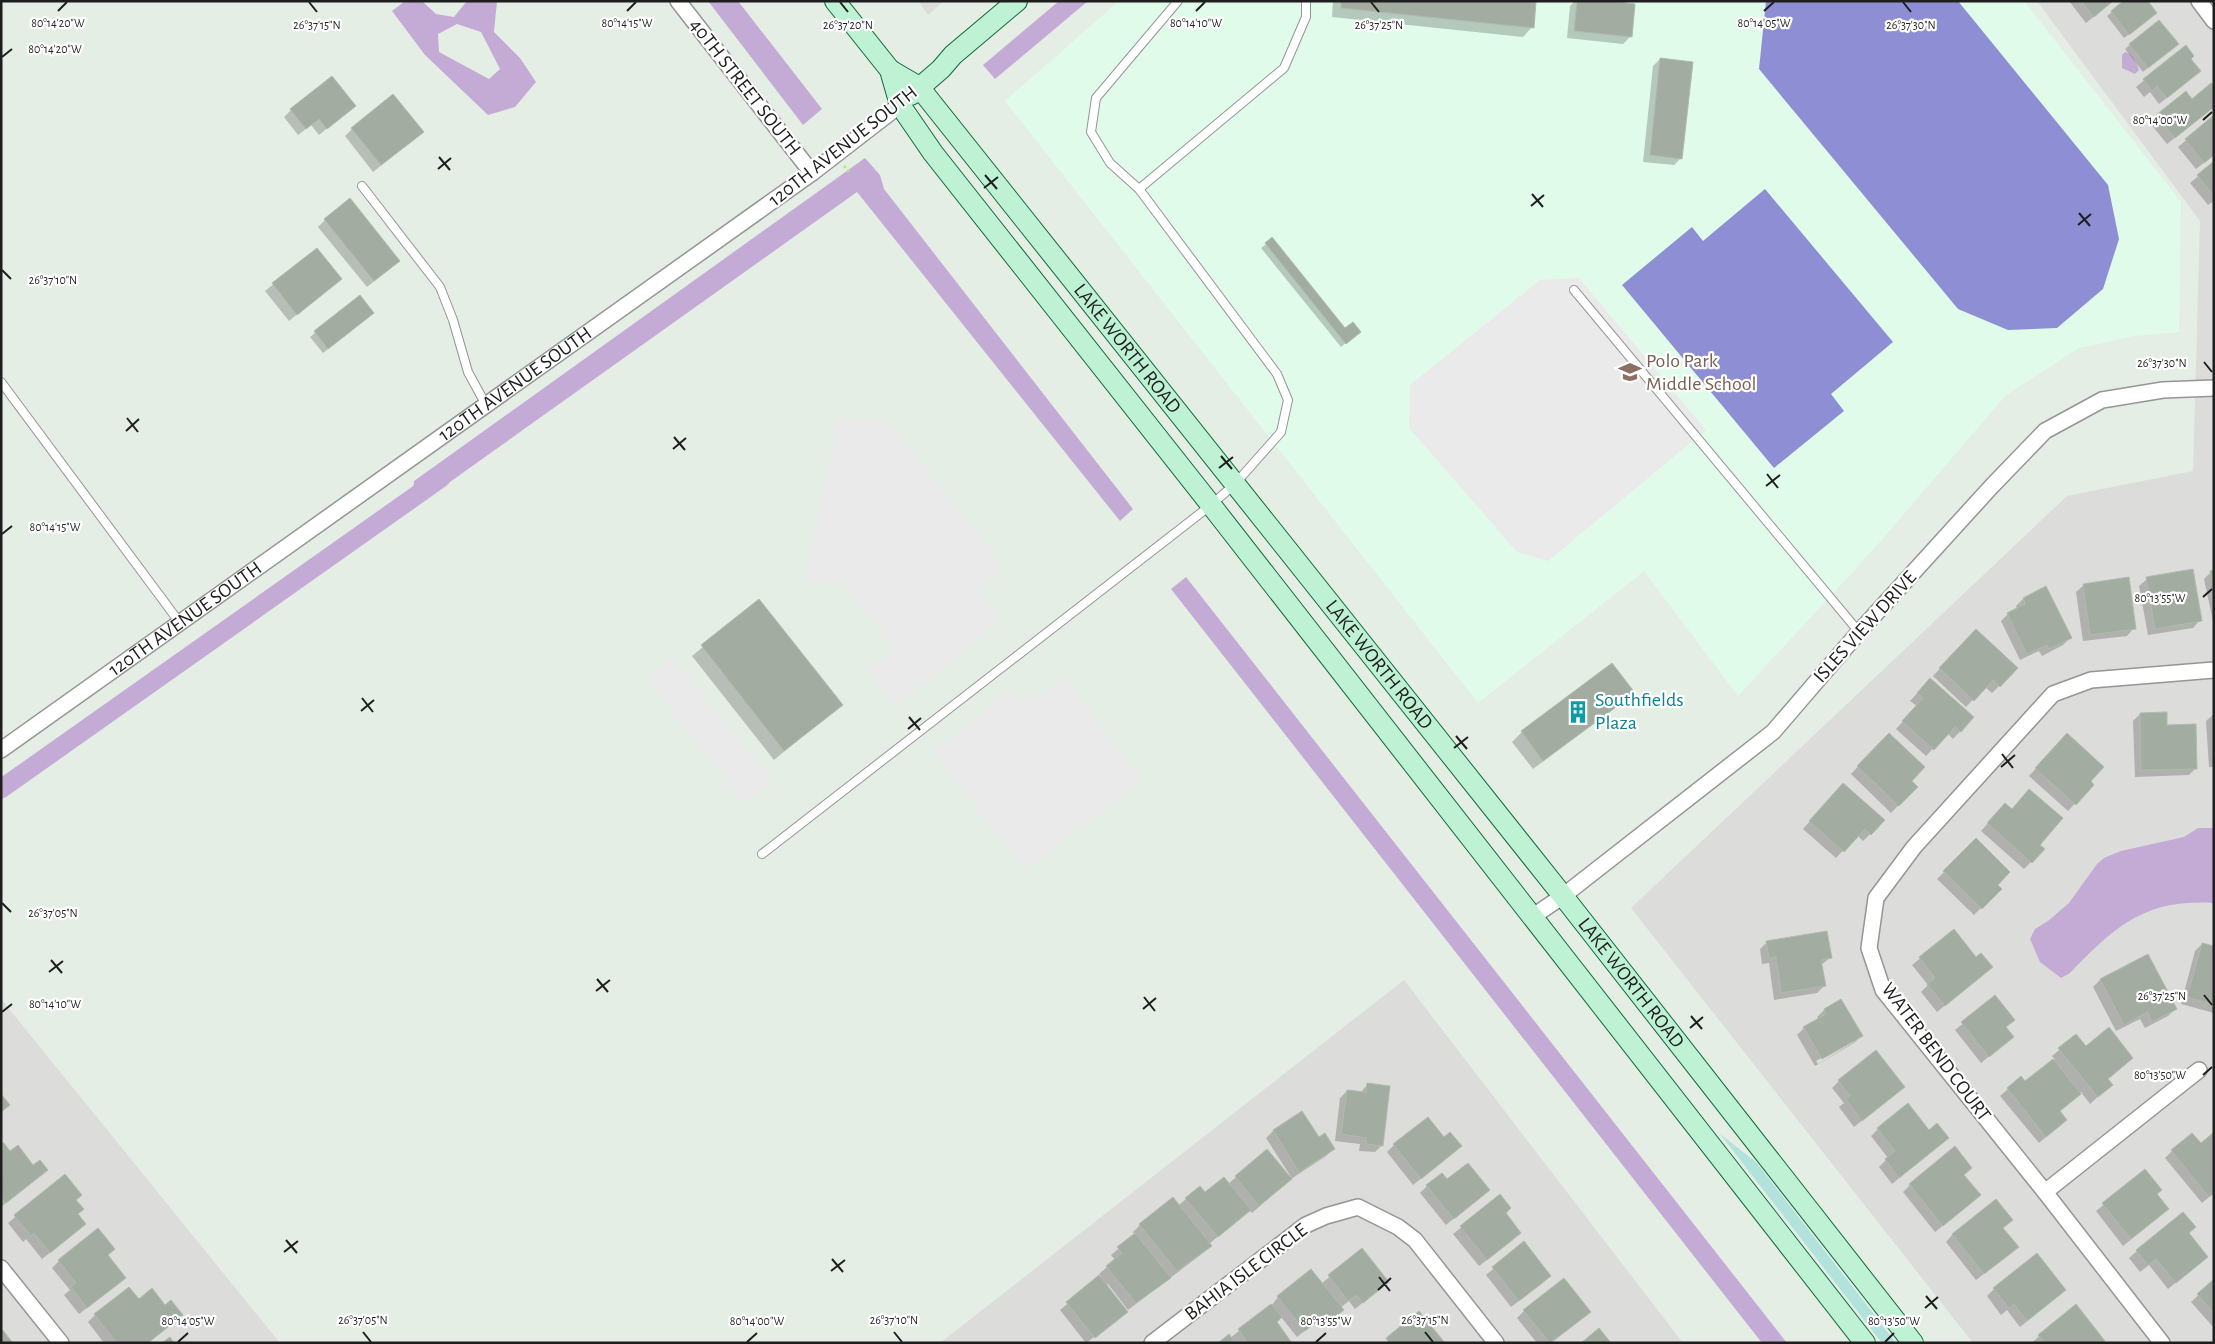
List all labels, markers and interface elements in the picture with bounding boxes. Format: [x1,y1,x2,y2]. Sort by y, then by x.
street label: 40TH STREET SOUTH [686,15,804,159]
text: 80°14'20"W [31,17,85,29]
text: 80°14'15"W [602,17,653,29]
text: 80°14'10"W [1170,17,1222,29]
text: 80°14'05"W [1737,17,1791,29]
text: 26°37'15"N [293,19,341,31]
text: 26°37'20"N [823,19,873,31]
text: 26°37'25"N [1355,19,1403,31]
text: 26°37'30"N [1886,19,1936,31]
text: 80°14'20"W [28,43,82,55]
street label: 120TH AVENUE SOUTH [765,82,921,210]
text: 80°14'00"W [2133,114,2187,126]
text: 26°37'10"N [29,274,77,286]
street label: LAKE WORTH ROAD [1070,280,1185,417]
street label: 120TH AVENUE SOUTH [435,323,595,445]
place label: Polo Park Middle School [1646,351,1757,394]
text: 26°37'30"N [2137,357,2187,369]
school or university icon: Polo Park Middle School [1617,359,1643,385]
text: 80°14'15"W [30,521,81,533]
street label: 120TH AVENUE SOUTH [105,558,265,680]
street label: ISLES VIEW DRIVE [1810,567,1920,687]
text: 80°13'55"W [2135,592,2186,604]
street label: LAKE WORTH ROAD [1322,596,1436,733]
place label: Southfields Plaza [1595,690,1684,733]
building icon: Southfields Plaza [1565,699,1591,725]
text: 26°37'05"N [28,907,78,919]
street label: LAKE WORTH ROAD [1574,914,1688,1052]
street label: WATER BEND COURT [1878,979,1995,1125]
text: 26°37'25"N [2138,990,2186,1002]
text: 80°14'10"W [29,998,81,1010]
text: 80°13'50"W [2134,1069,2186,1081]
street label: BAHIA ISLE CIRCLE [1181,1219,1311,1324]
text: 26°37'05"N [338,1314,388,1326]
text: 26°37'10"N [870,1314,918,1326]
text: 26°37'15"N [1401,1314,1449,1326]
text: 80°14'05"W [161,1315,215,1327]
text: 80°14'00"W [730,1315,784,1327]
text: 80°13'55"W [1301,1315,1352,1327]
text: 80°13'50"W [1868,1315,1920,1327]

